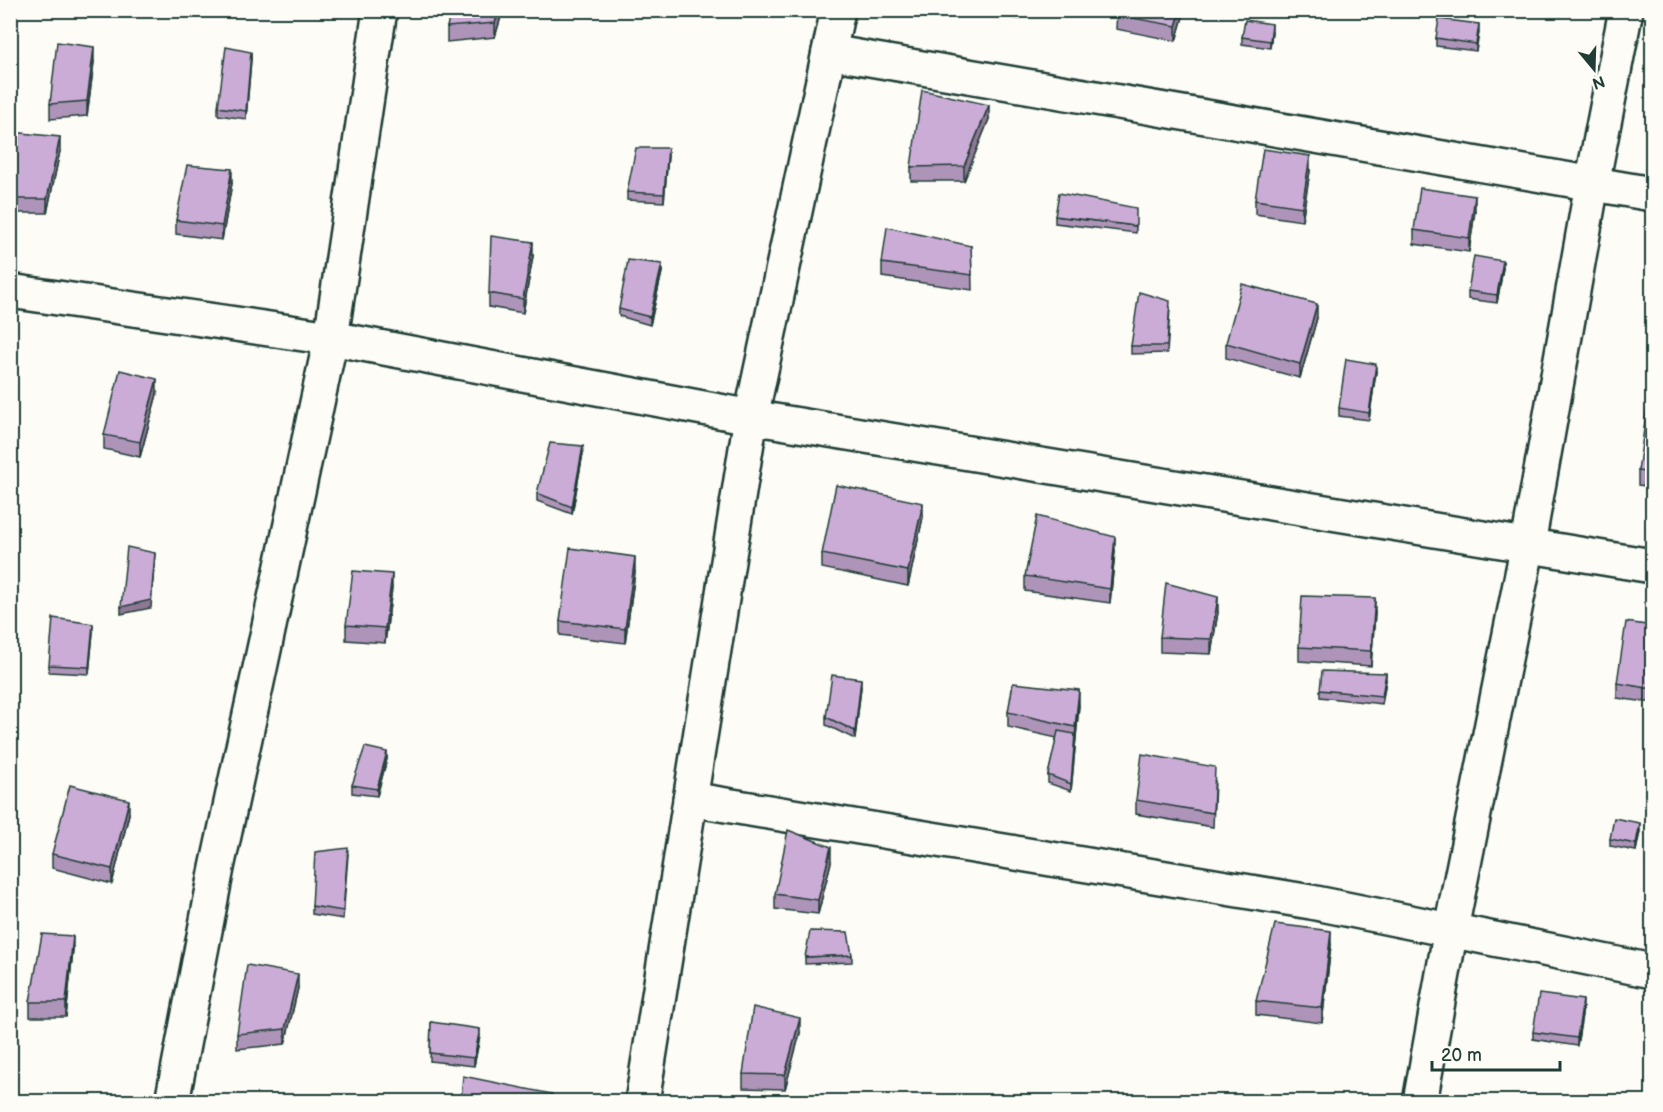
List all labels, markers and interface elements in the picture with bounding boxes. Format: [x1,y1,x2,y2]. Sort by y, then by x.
north arrow [1564,39,1624,99]
text: N [1590,71,1607,93]
scale bar [1432,1034,1560,1072]
text: 20 m [1441,1045,1482,1066]

